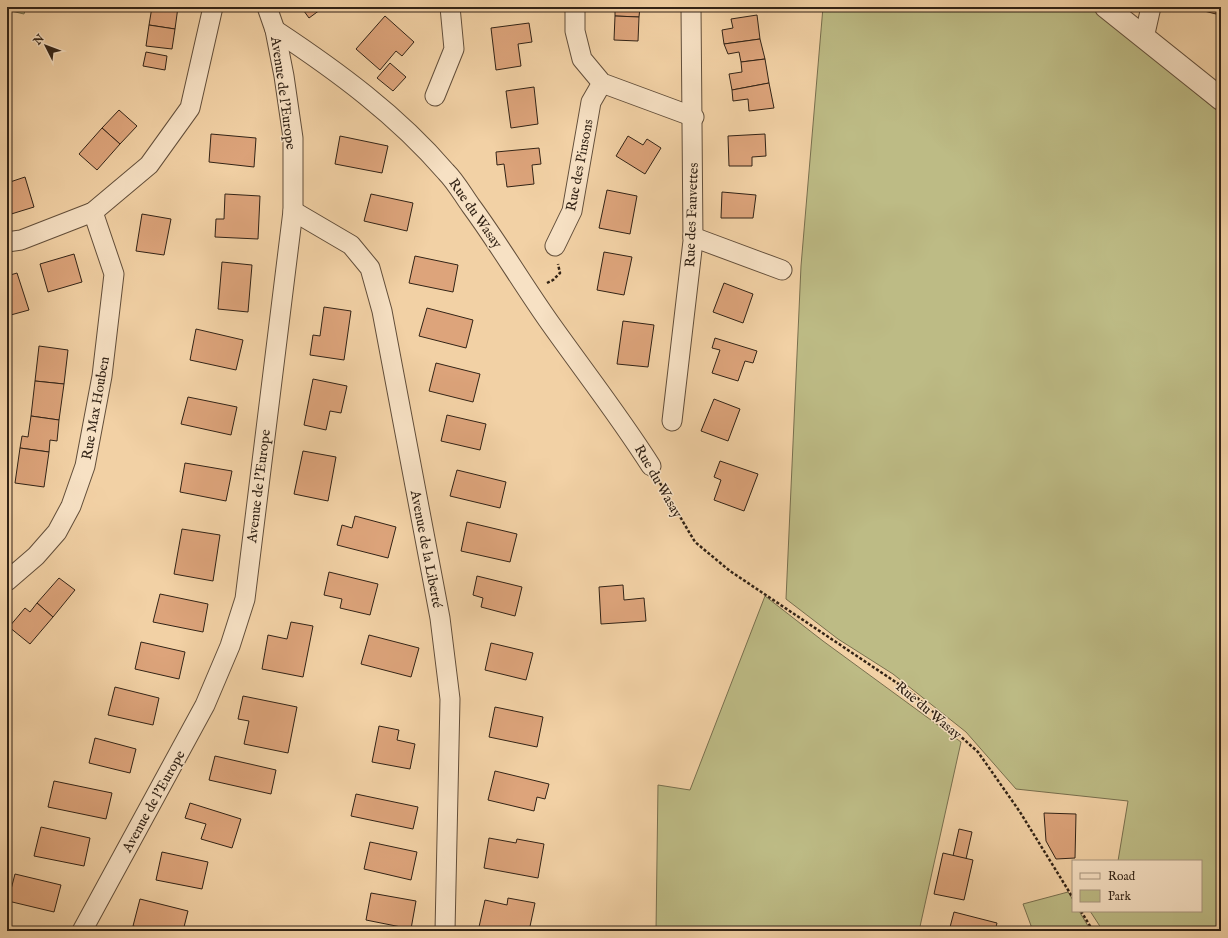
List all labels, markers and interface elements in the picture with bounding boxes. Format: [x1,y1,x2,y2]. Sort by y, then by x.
north arrow [26,26,66,66]
text: N [30,31,48,49]
street label: Avenue de l'Europe [266,34,300,151]
street label: Rue des Pinsons [562,118,598,213]
street label: Rue des Fauvettes [681,162,703,268]
street label: Rue du Wasay [444,175,506,252]
street label: Rue Max Houben [78,355,114,461]
street label: Avenue de l'Europe [243,428,275,545]
street label: Rue du Wasay [630,442,686,521]
street label: Avenue de la Liberté [406,488,446,610]
street label: Rue du Wasay [891,678,965,744]
street label: Avenue de l'Europe [118,747,190,857]
legend [1072,860,1202,912]
text: Road [1108,869,1136,884]
text: Park [1108,889,1131,904]

